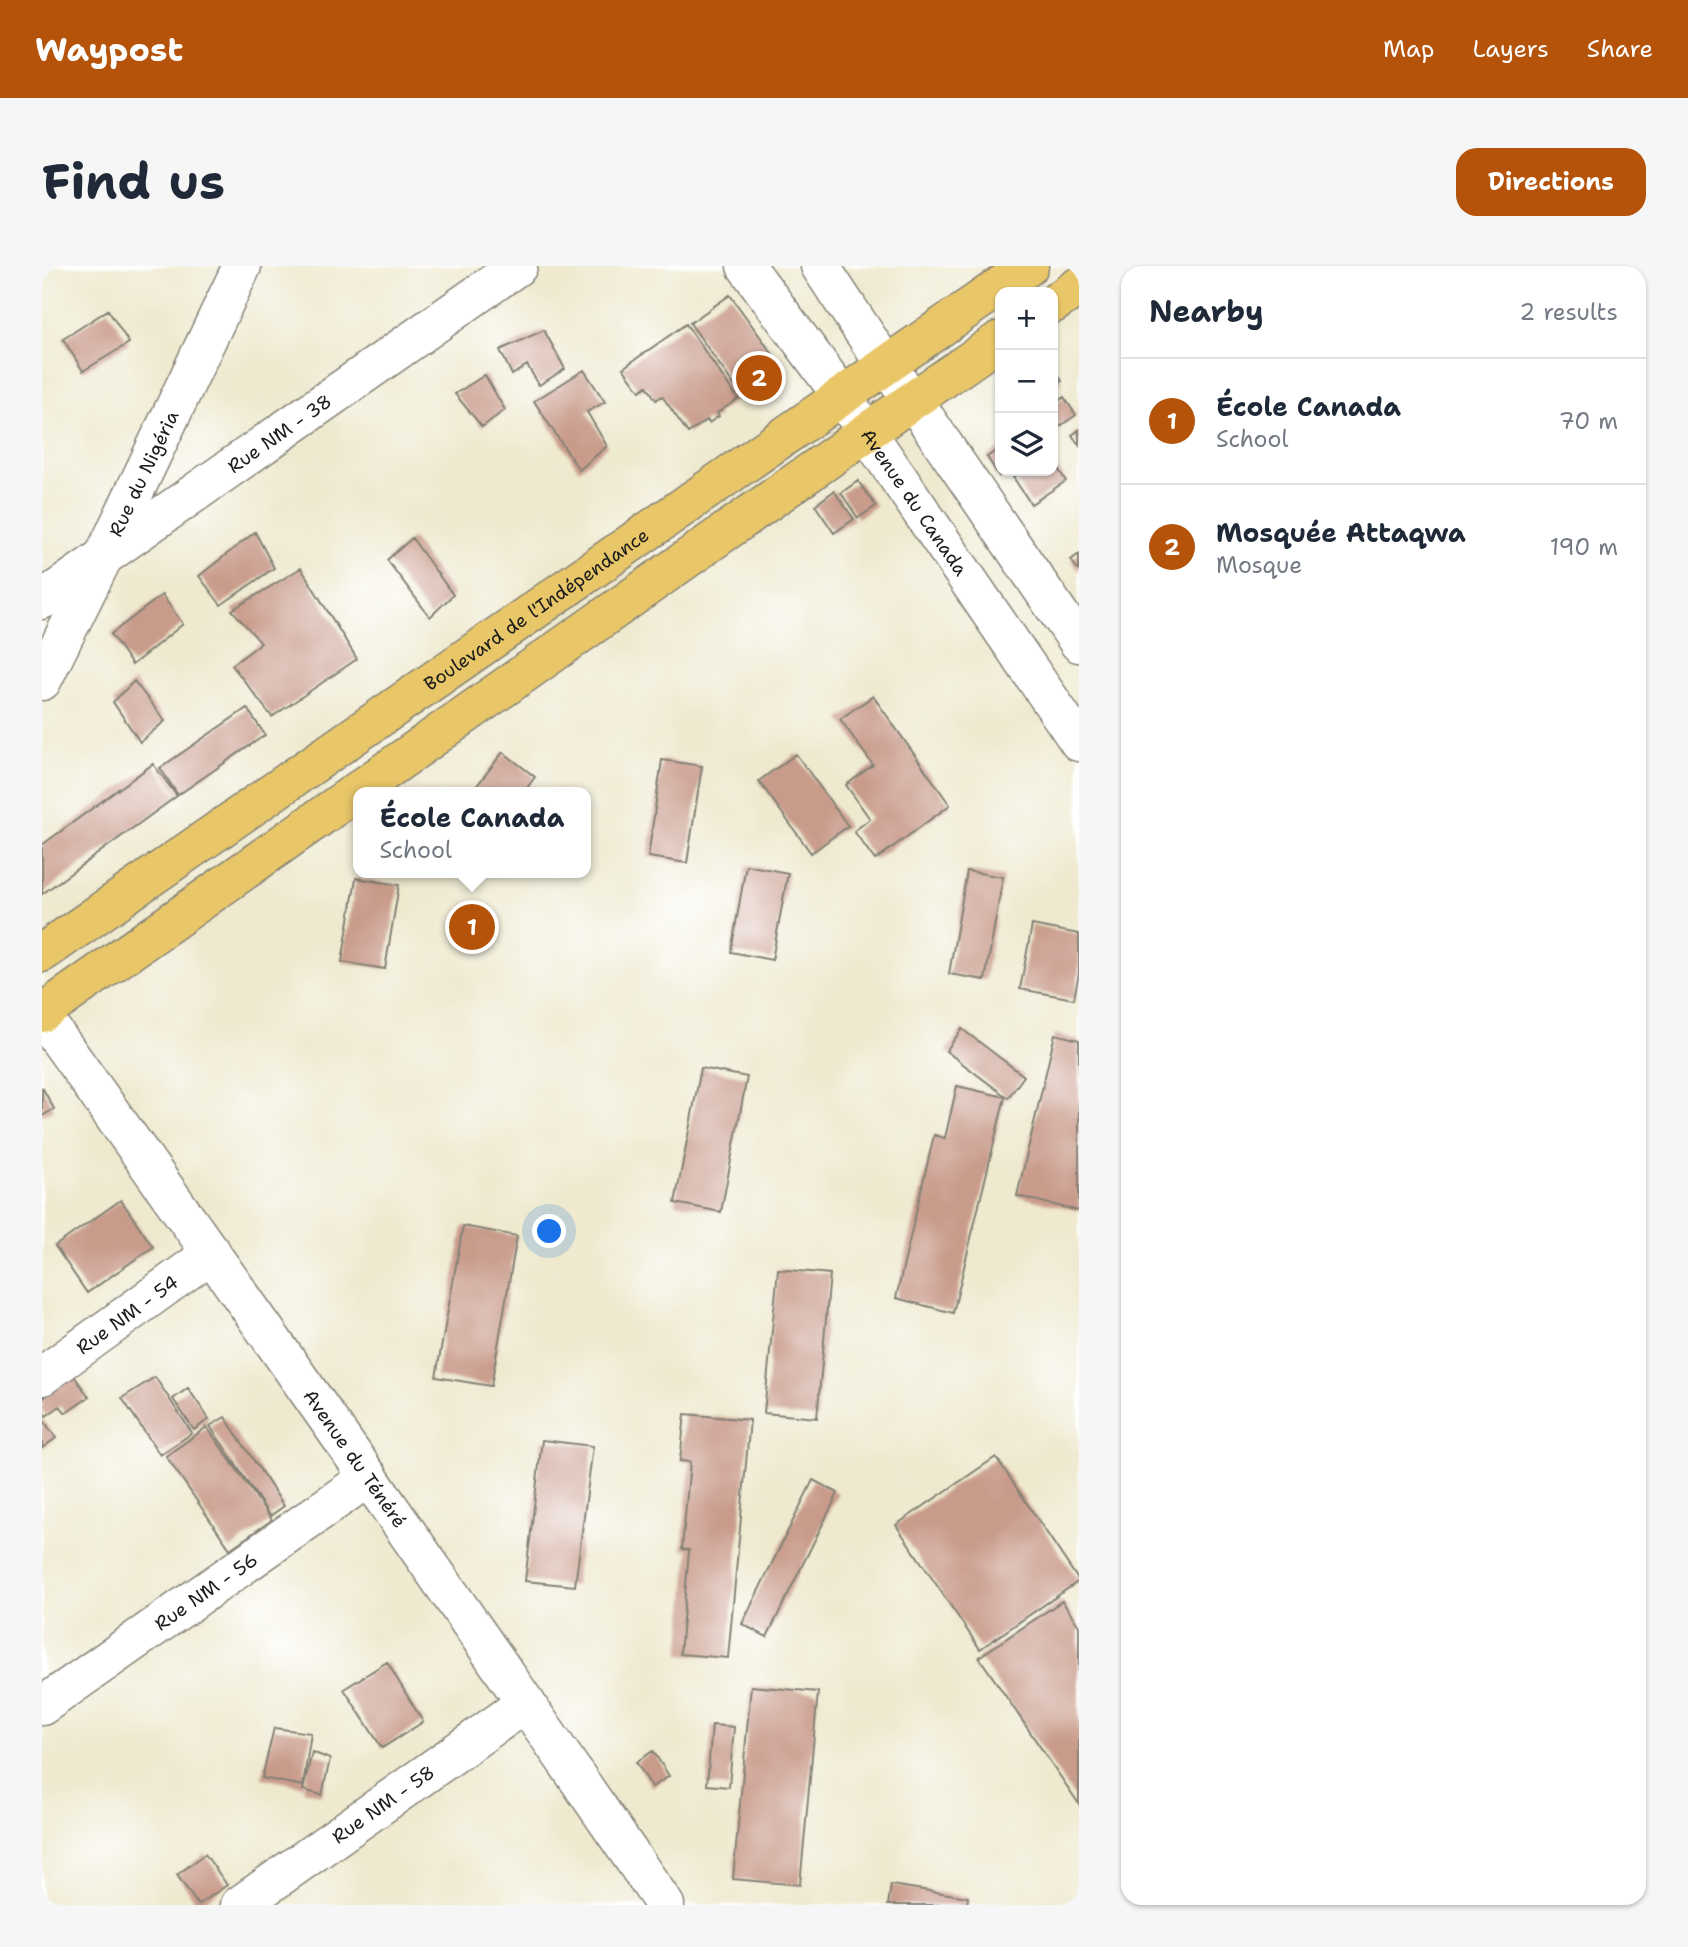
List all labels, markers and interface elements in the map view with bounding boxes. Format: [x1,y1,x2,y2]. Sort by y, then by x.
text: Waypost [35,27,183,72]
text: Map [1383,33,1434,65]
text: Layers [1472,33,1549,65]
text: Share [1587,33,1653,65]
button: Directions [1456,148,1646,216]
text: Find us [42,149,225,215]
map controls [995,287,1058,476]
button: + [995,287,1058,350]
text: Nearby [1149,291,1264,332]
text: 2 results [1519,297,1618,327]
button: − [995,350,1058,413]
pin: 2 [736,352,782,404]
street label: Rue NM - 38 [222,388,336,479]
text: École Canada [1216,389,1401,424]
street label: Rue du Nigéria [103,406,184,540]
text: 1 [1167,406,1177,436]
text: 70 m [1559,406,1618,436]
button: layers [995,413,1058,476]
street label: Avenue du Canada [855,423,974,581]
text: School [1216,424,1288,454]
text: Mosquée Attaqwa [1216,515,1466,550]
street label: Boulevard de l'Indépendance [419,522,654,696]
text: 2 [1164,532,1180,562]
text: 190 m [1550,532,1618,562]
text: Mosque [1216,550,1302,580]
popup [353,787,591,878]
text: École Canada [379,800,565,835]
text: School [379,835,452,865]
pin: 1 [449,901,495,953]
your location [532,1214,566,1248]
street label: Rue NM - 54 [71,1269,183,1360]
street label: Avenue du Ténéré [298,1384,412,1533]
street label: Rue NM - 56 [149,1547,262,1636]
street label: Rue NM - 58 [327,1759,439,1849]

